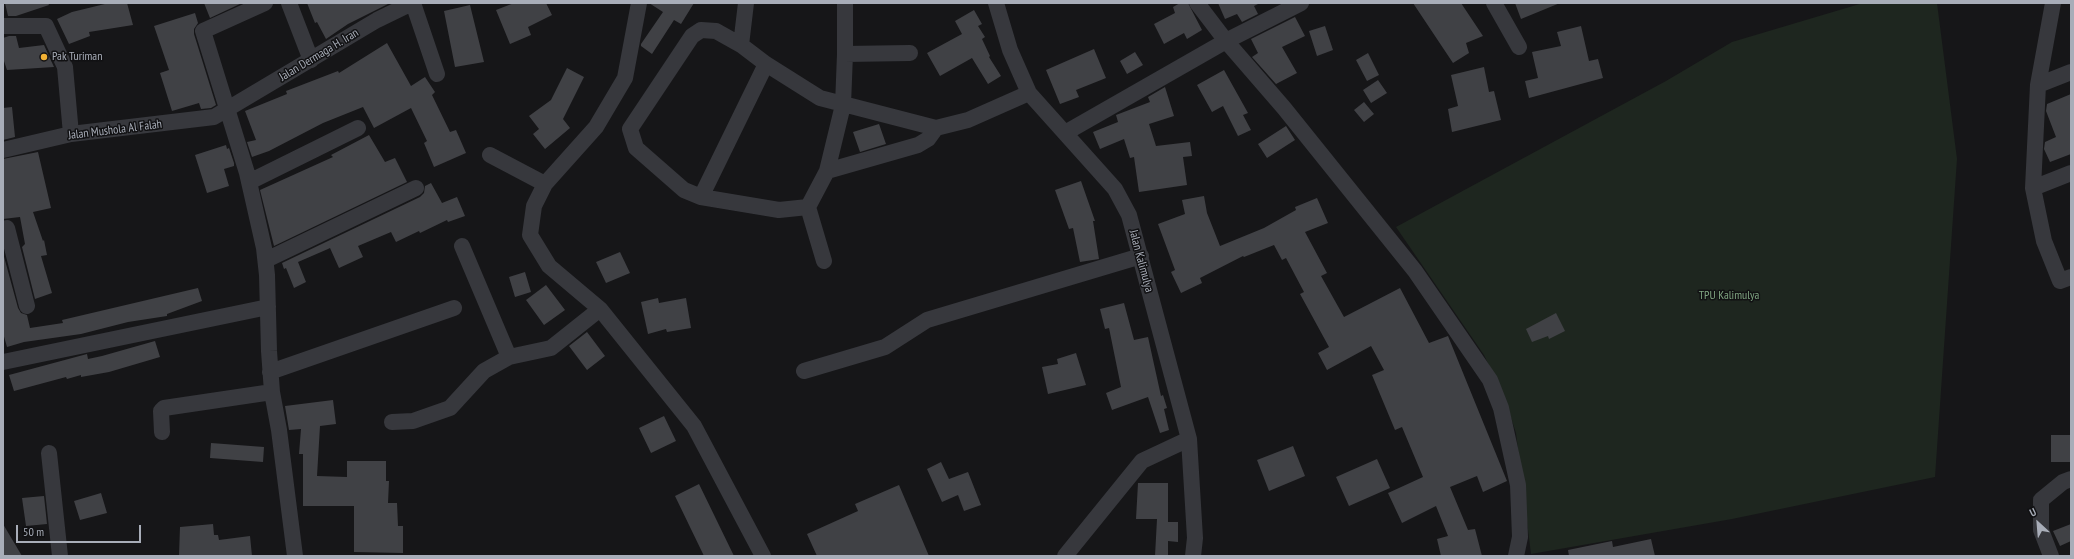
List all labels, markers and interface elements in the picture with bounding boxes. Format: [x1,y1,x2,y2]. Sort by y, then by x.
street label: Jalan Dermaga H. Iran [277,26,361,84]
place label: Pak Turiman [52,50,102,64]
marker: Pak Turiman [39,52,49,62]
street label: Jalan Mushola Al Falah [67,117,163,143]
street label: Jalan Kalimulya [1126,228,1156,294]
park label: TPU Kalimulya [1699,289,1759,303]
north arrow [2018,503,2058,543]
text: U [2027,505,2038,520]
scale bar [18,517,143,543]
text: 50 m [23,524,44,539]

